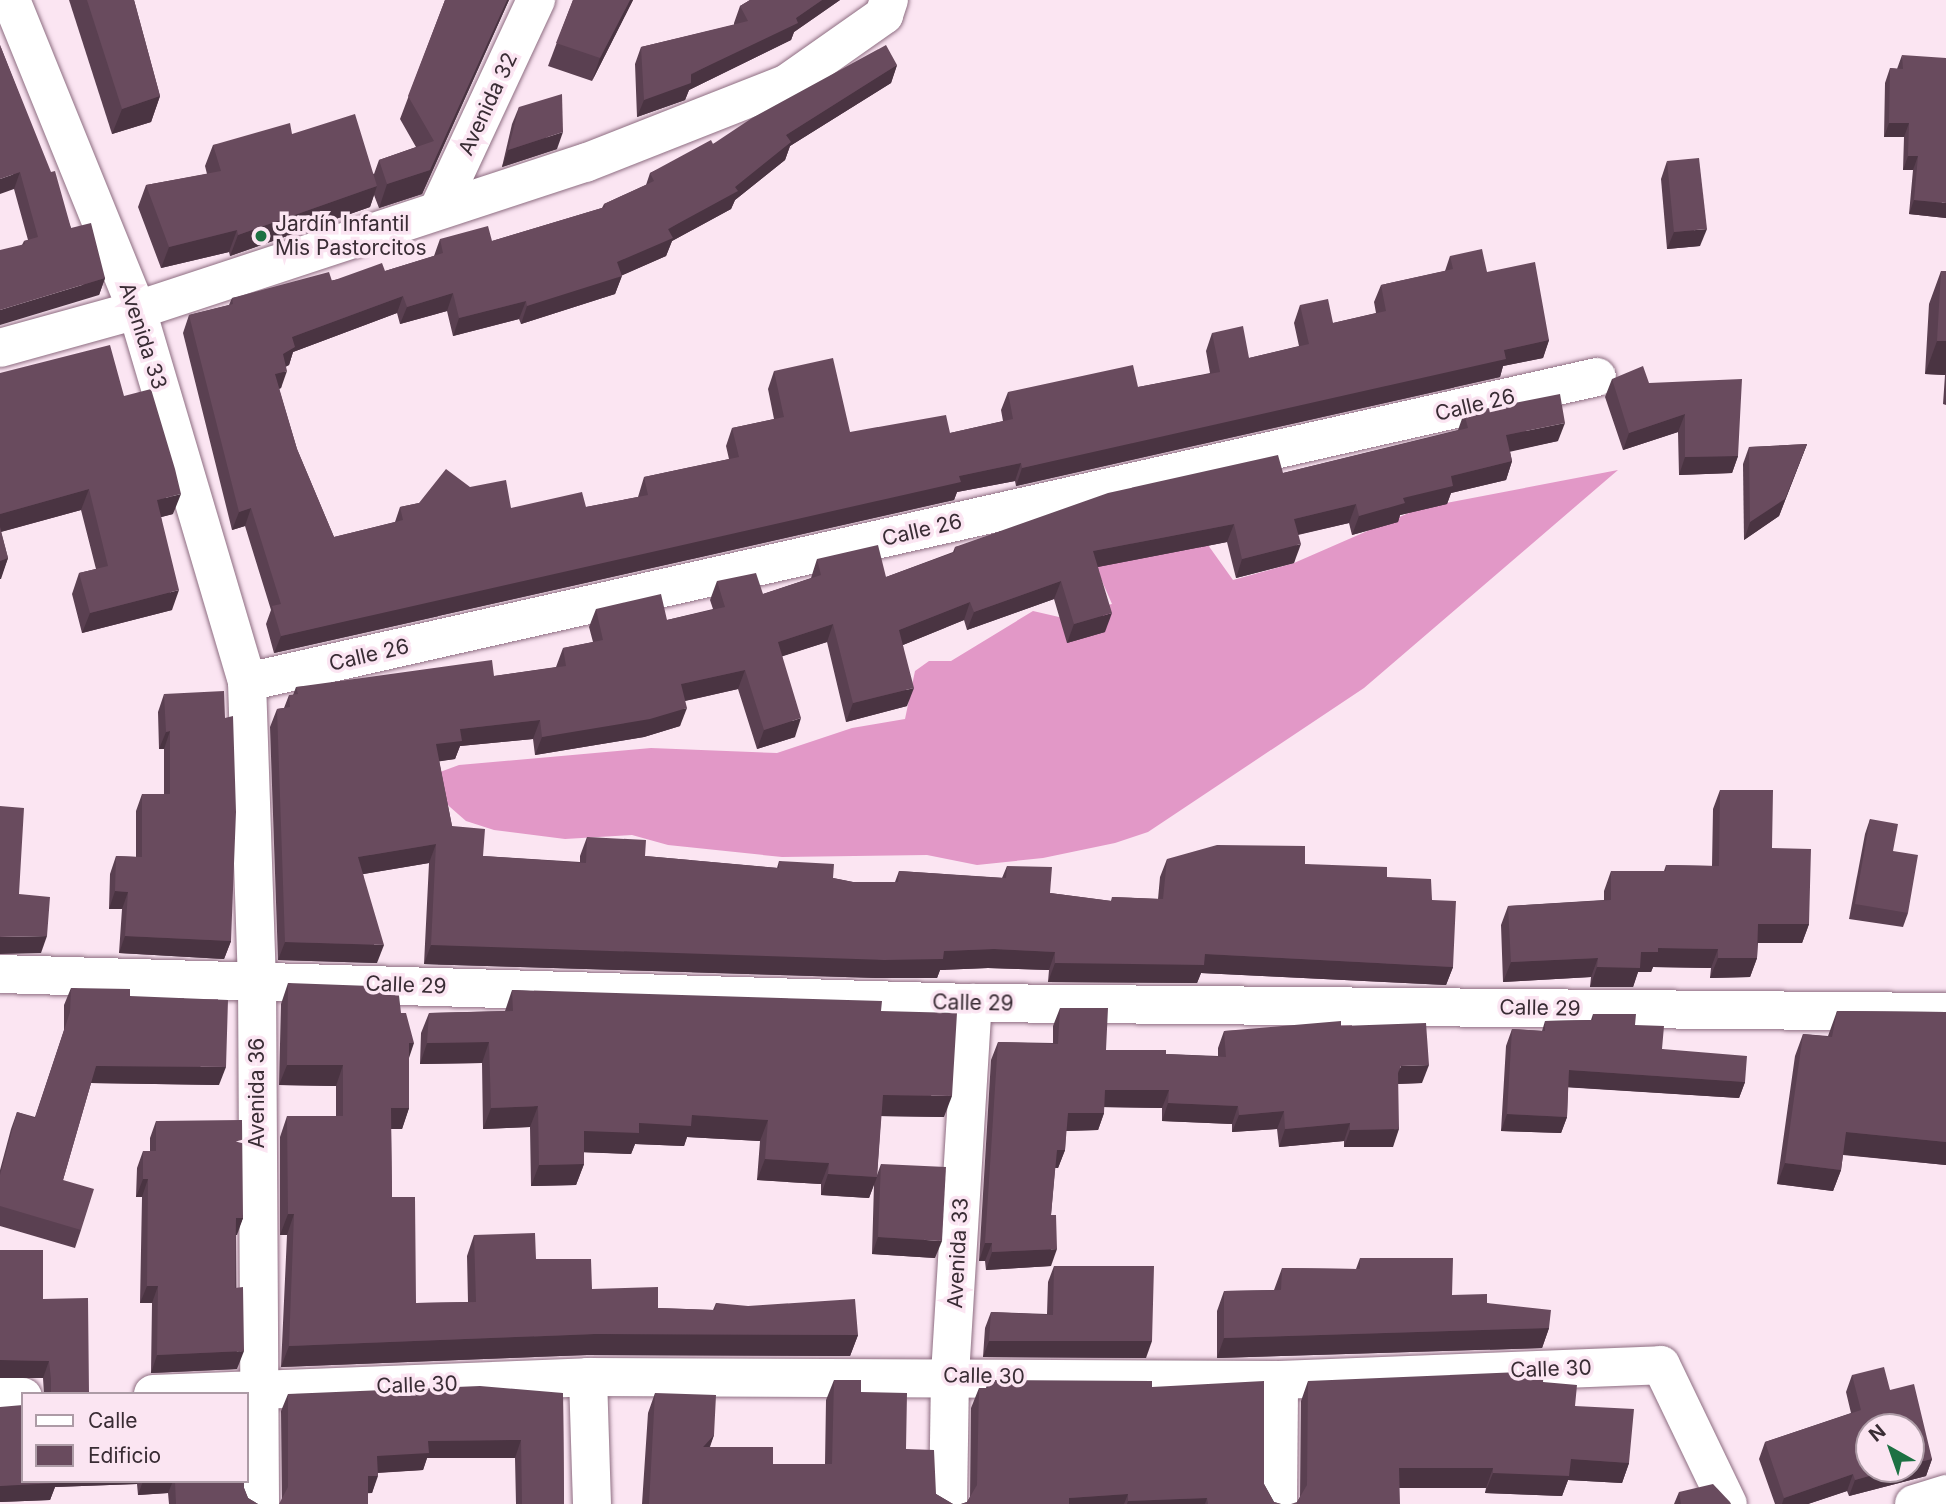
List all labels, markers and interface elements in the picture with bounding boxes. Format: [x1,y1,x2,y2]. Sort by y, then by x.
street label: Avenida 32 [453,49,523,159]
place label: Jardín Infantil Mis Pastorcitos [275,211,427,261]
marker: Jardín Infantil Mis Pastorcitos [253,228,269,244]
street label: Avenida 33 [114,279,172,393]
street label: Calle 26 [1433,384,1517,426]
street label: Calle 26 [880,509,964,551]
street label: Calle 26 [327,634,411,676]
street label: Calle 29 [365,971,447,999]
street label: Calle 29 [932,990,1014,1016]
street label: Calle 29 [1499,995,1581,1021]
street label: Avenida 36 [244,1038,270,1148]
street label: Avenida 33 [943,1197,973,1309]
street label: Calle 30 [1510,1355,1592,1383]
street label: Calle 30 [943,1363,1025,1389]
street label: Calle 30 [376,1371,458,1399]
legend [21,1392,248,1483]
text: Calle [88,1408,138,1433]
north arrow [1855,1413,1925,1483]
text: N [1865,1420,1890,1447]
text: Edificio [88,1443,161,1468]

